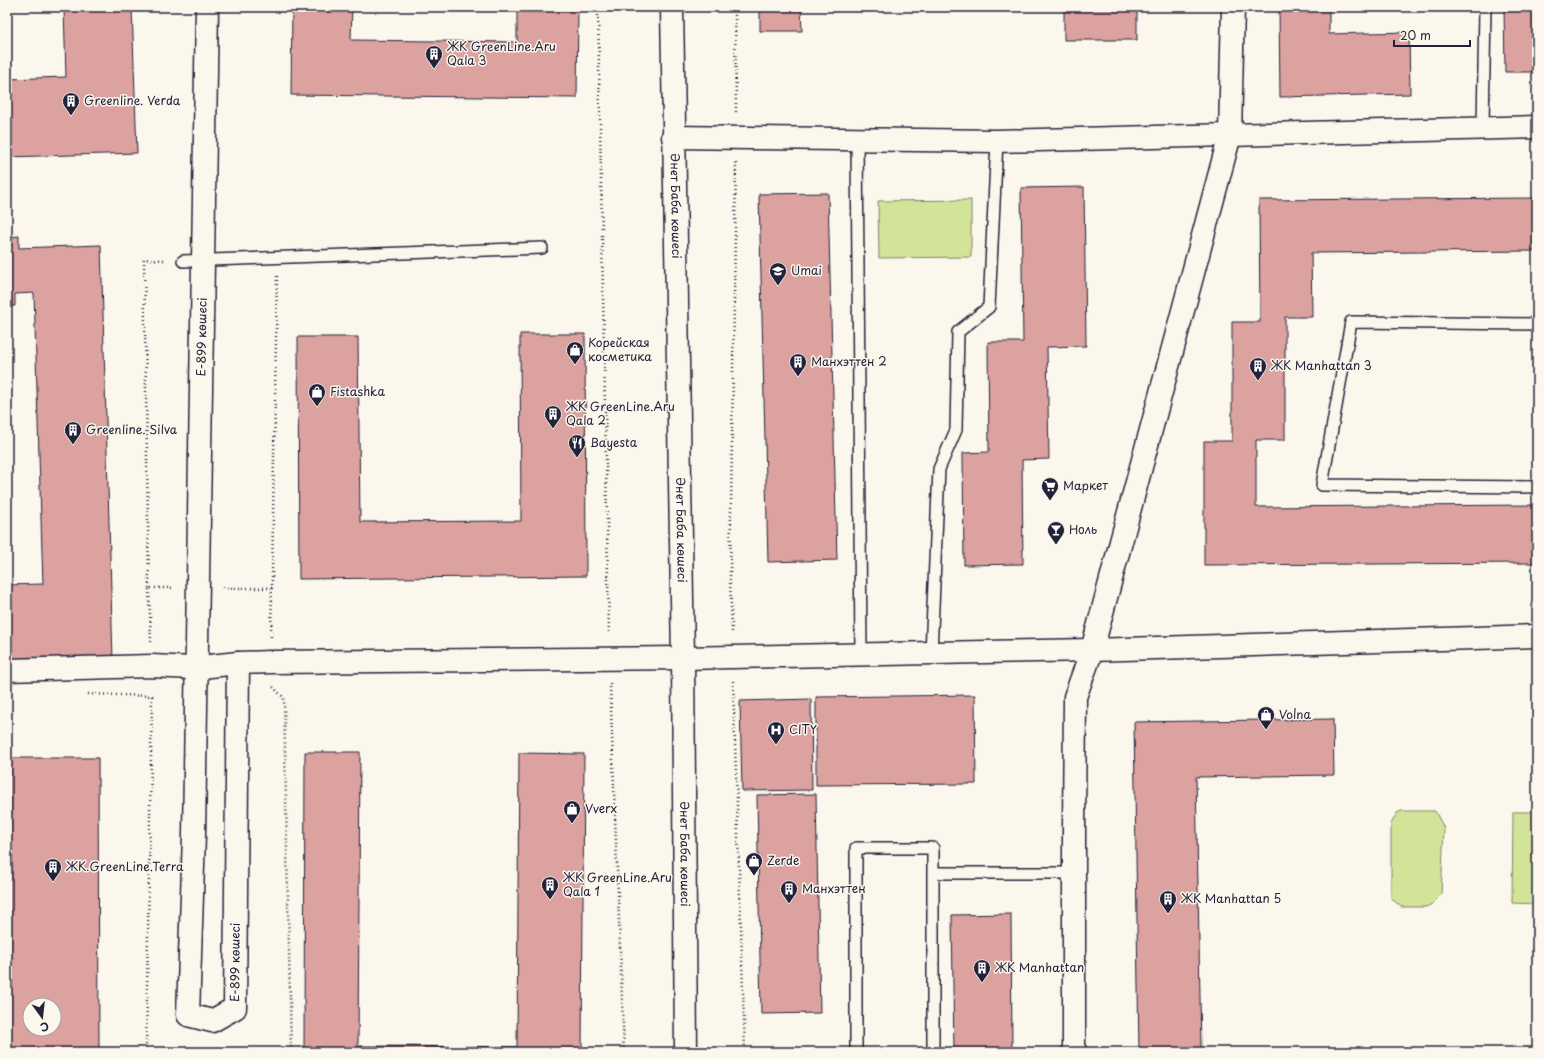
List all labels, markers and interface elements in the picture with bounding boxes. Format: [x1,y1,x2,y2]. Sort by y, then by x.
scale bar [1394,22,1470,48]
text: 20 m [1400,26,1431,44]
place label: ЖК GreenLine.Aru Qala 3 [446,37,556,69]
building icon: ЖК GreenLine.Aru Qala 3 [424,44,444,69]
building icon: Greenline. Verda [61,91,81,116]
place label: Greenline. Verda [84,91,181,109]
street label: Әнет Баба көшесі [666,153,686,259]
school or university icon: Umai [768,261,788,286]
place label: Umai [791,261,822,279]
street label: Е-899 көшесі [191,297,211,377]
place label: Корейская косметика [588,333,652,365]
shop icon: Корейская косметика [565,340,585,365]
building icon: Манхэттен 2 [788,352,808,377]
place label: Манхэттен 2 [811,352,887,370]
building icon: ЖК Manhattan 3 [1248,356,1268,381]
place label: ЖК Manhattan 3 [1270,356,1372,374]
shop icon: Fistashka [307,382,327,407]
place label: Fistashka [330,382,385,400]
place label: ЖК GreenLine.Aru Qala 2 [565,397,675,429]
building icon: ЖК GreenLine.Aru Qala 2 [543,404,563,429]
building icon: Greenline. Silva [63,420,83,445]
place label: Greenline. Silva [86,420,178,438]
restaurant icon: Bayesta [567,433,587,458]
place label: Bayesta [590,433,638,451]
supermarket icon: Маркет [1040,476,1060,501]
place label: Маркет [1063,476,1108,494]
street label: Әнет Баба көшесі [672,477,692,583]
bar icon: Ноль [1046,520,1066,545]
place label: Ноль [1069,520,1097,538]
shop icon: Volna [1256,705,1276,730]
place label: Volna [1279,705,1311,723]
hospital icon: CITY [766,720,786,745]
place label: CITY [789,720,817,738]
shop icon: Vverx [562,799,582,824]
place label: Vverx [585,799,617,817]
street label: Әнет Баба көшесі [676,801,695,907]
shop icon: Zerde [744,851,764,876]
place label: Zerde [767,851,799,869]
building icon: ЖК.GreenLine.Terra [43,857,63,882]
place label: ЖК.GreenLine.Terra [65,857,184,875]
place label: ЖК GreenLine.Aru Qala 1 [562,868,672,900]
building icon: ЖК GreenLine.Aru Qala 1 [540,875,560,900]
building icon: Манхэттен [779,879,799,904]
place label: Манхэттен [802,879,866,897]
building icon: ЖК Manhattan 5 [1158,889,1178,914]
place label: ЖК Manhattan 5 [1180,889,1281,907]
street label: Е-899 көшесі [225,923,244,1002]
building icon: ЖК Manhattan [972,958,992,983]
place label: ЖК Manhattan [994,958,1084,976]
north arrow [22,997,62,1037]
text: С [39,1018,51,1036]

